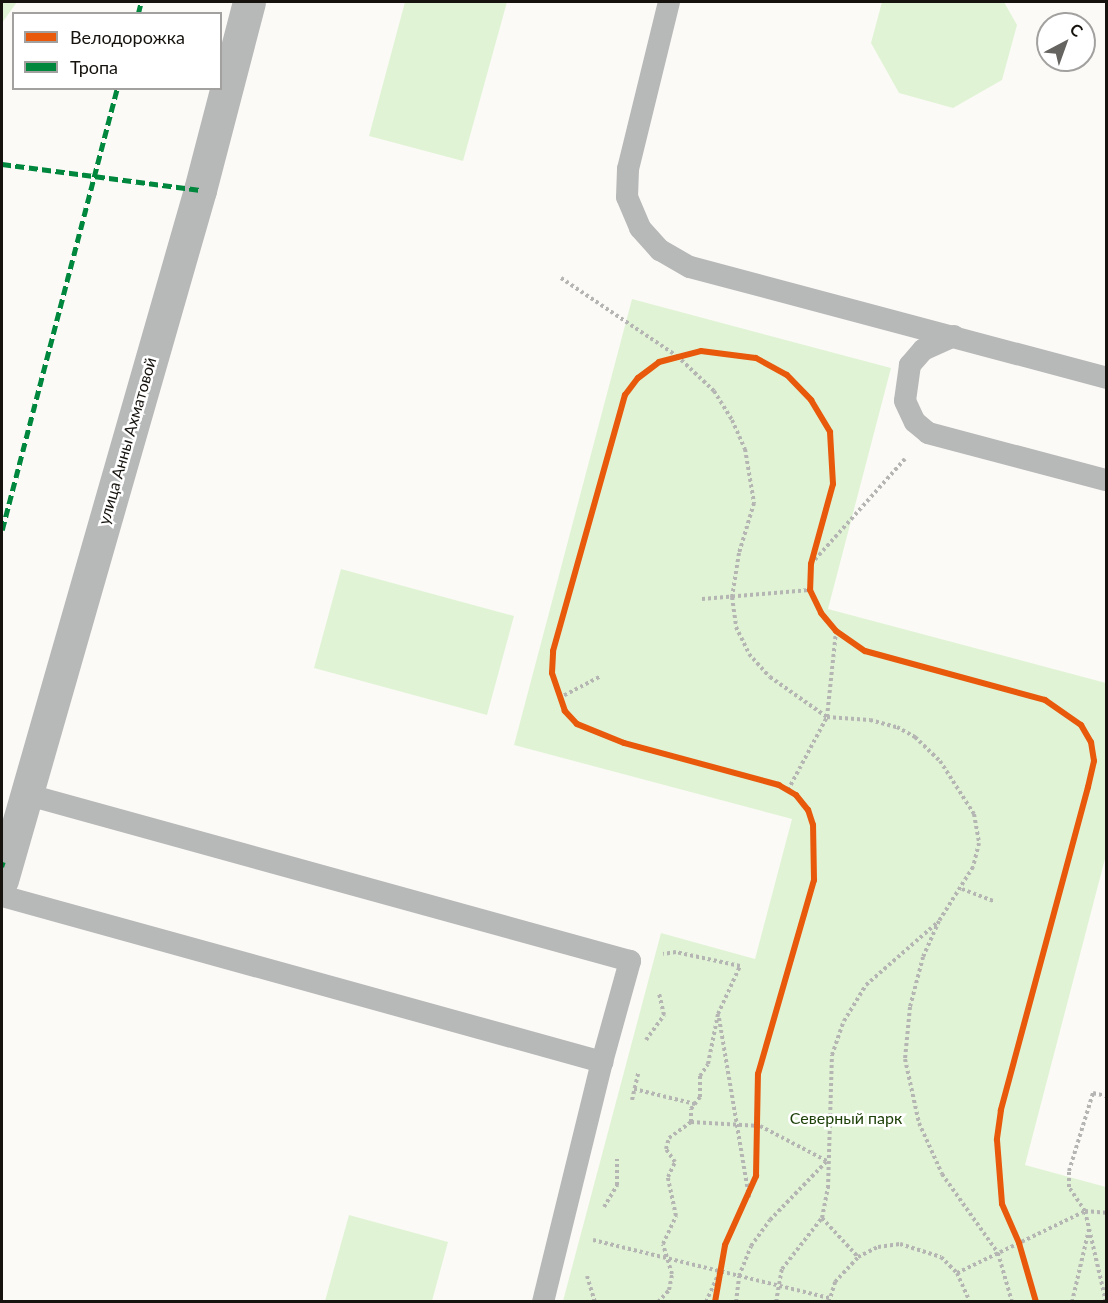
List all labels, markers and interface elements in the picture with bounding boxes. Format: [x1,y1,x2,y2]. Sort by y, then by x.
legend [12,12,222,90]
north arrow [1036,12,1096,72]
text: С [1067,19,1087,40]
text: Велодорожка [70,26,185,48]
text: Тропа [70,56,118,78]
street label: улица Анны Ахматовой [94,355,160,527]
park label: Северный парк [790,1108,902,1128]

